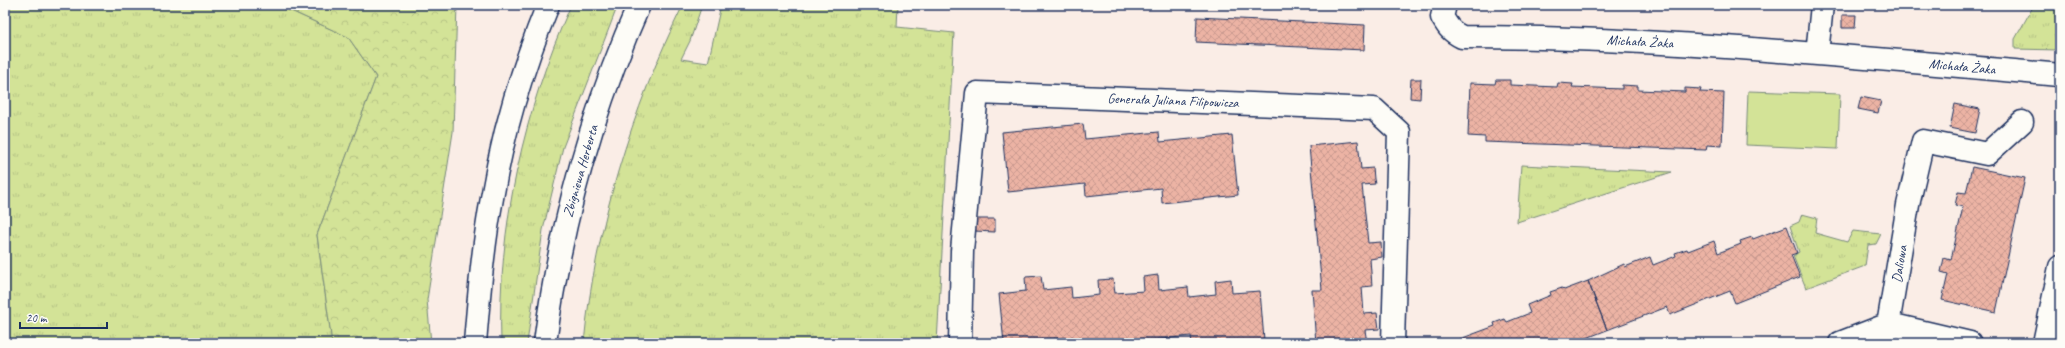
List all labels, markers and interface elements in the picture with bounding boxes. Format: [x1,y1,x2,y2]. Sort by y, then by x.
street label: Michała Żaka [1606,31,1675,52]
street label: Michała Żaka [1928,55,1997,78]
street label: Generała Juliana Filipowicza [1107,90,1240,111]
street label: Zbigniewa Herberta [559,122,602,219]
street label: Daliowa [1888,243,1911,284]
scale bar [20,304,107,330]
text: 20 m [26,310,48,326]

